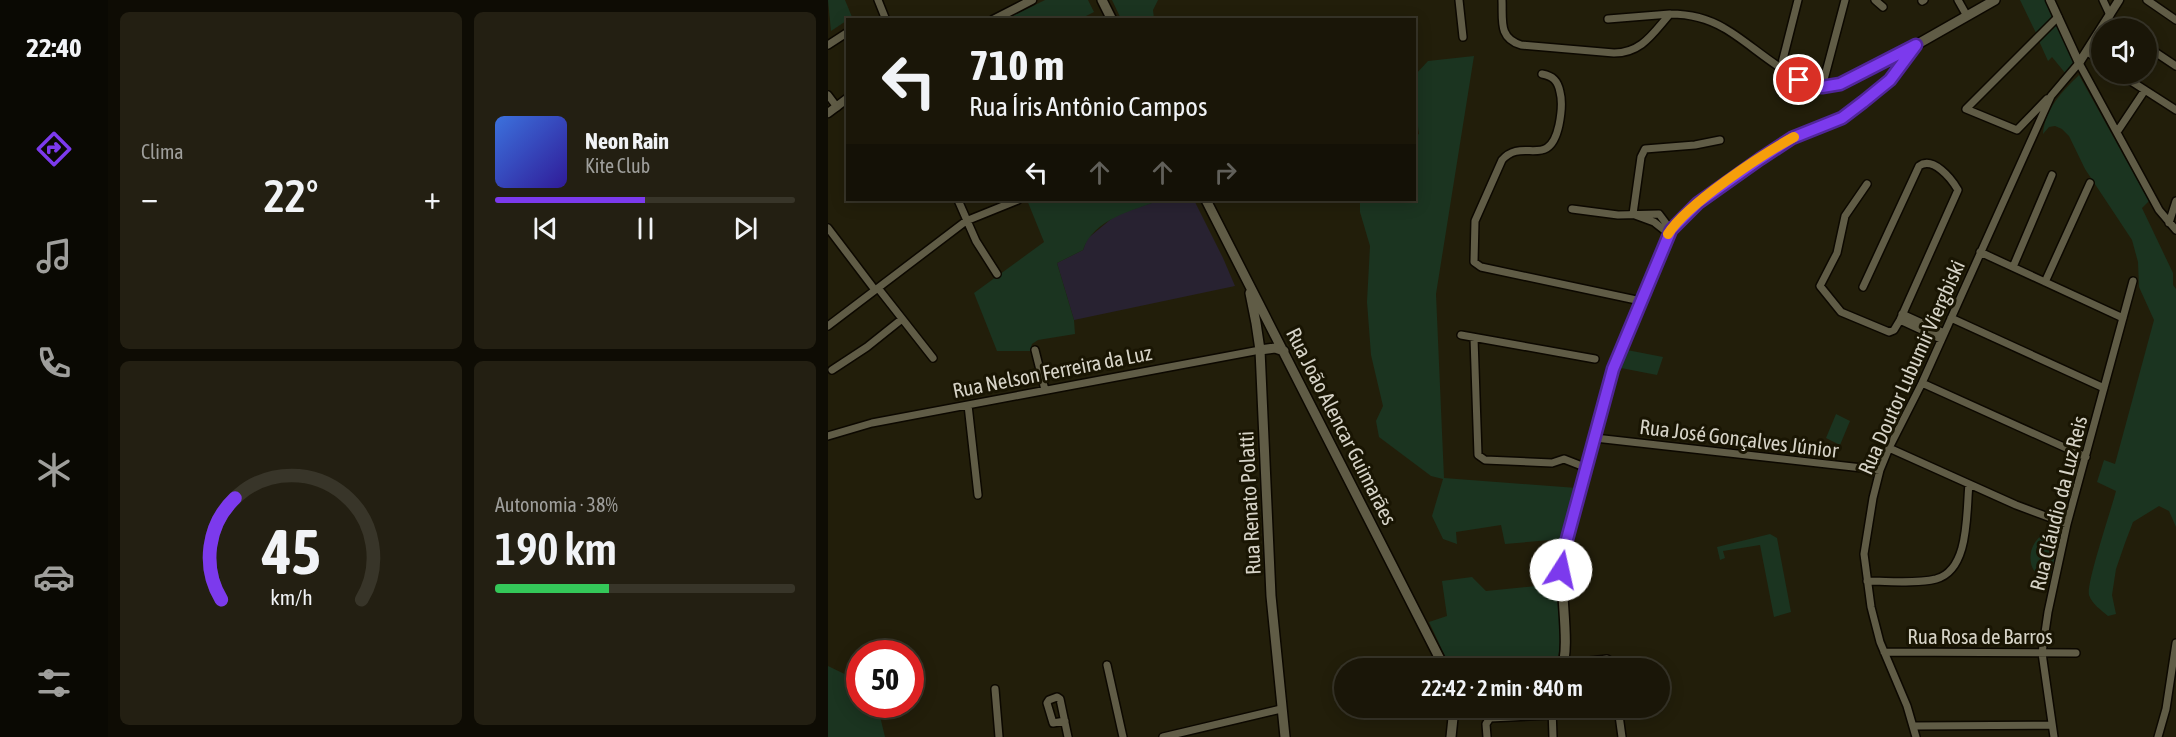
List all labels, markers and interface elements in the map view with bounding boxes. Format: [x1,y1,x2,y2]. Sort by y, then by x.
map controls [2091,18,2157,84]
button: sound [2091,18,2157,84]
text: 22:40 [26,32,82,63]
text: 710 m [969,41,1064,89]
icon: left [870,42,948,120]
pin [1773,54,1824,105]
icon: arrive [1782,63,1815,96]
text: Rua Íris Antônio Campos [969,91,1207,122]
icon: directions [33,128,75,170]
text: Neon Rain [585,128,669,154]
text: Clima [141,140,184,163]
text: Kite Club [585,154,650,177]
icon: left [1020,156,1053,189]
icon: ahead [1083,156,1116,189]
icon: ahead [1146,156,1179,189]
icon: right [1209,156,1242,189]
text: 22° [264,170,318,222]
text: − [141,178,158,216]
text: + [424,178,441,216]
icon: previous [529,212,562,245]
icon: pause [629,212,662,245]
icon: next [729,212,762,245]
icon: music [33,235,75,277]
street label: Rua Doutor Lubumir Viergbiski [1853,256,1969,478]
street label: Rua João Alencar Guimarães [1282,324,1402,528]
street label: Rua Nelson Ferreira da Luz [950,340,1154,402]
icon: phone [33,342,75,384]
street label: Rua Cláudio da Luz Reis [2025,413,2091,593]
street label: Rua José Gonçalves Júnior [1638,414,1841,462]
street label: Rua Renato Polatti [1233,430,1265,576]
icon: climate [33,449,75,491]
text: Autonomia · 38% [495,493,618,516]
text: 45 [261,516,320,587]
text: 190 km [495,523,617,575]
position arrow [1529,538,1593,602]
icon: car [33,556,75,598]
text: km/h [270,585,312,610]
street label: Rua Rosa de Barros [1907,624,2053,648]
speed limit sign: 50 [846,640,924,718]
icon: filters [33,662,75,704]
text: 22:42 · 2 min · 840 m [1421,675,1583,701]

